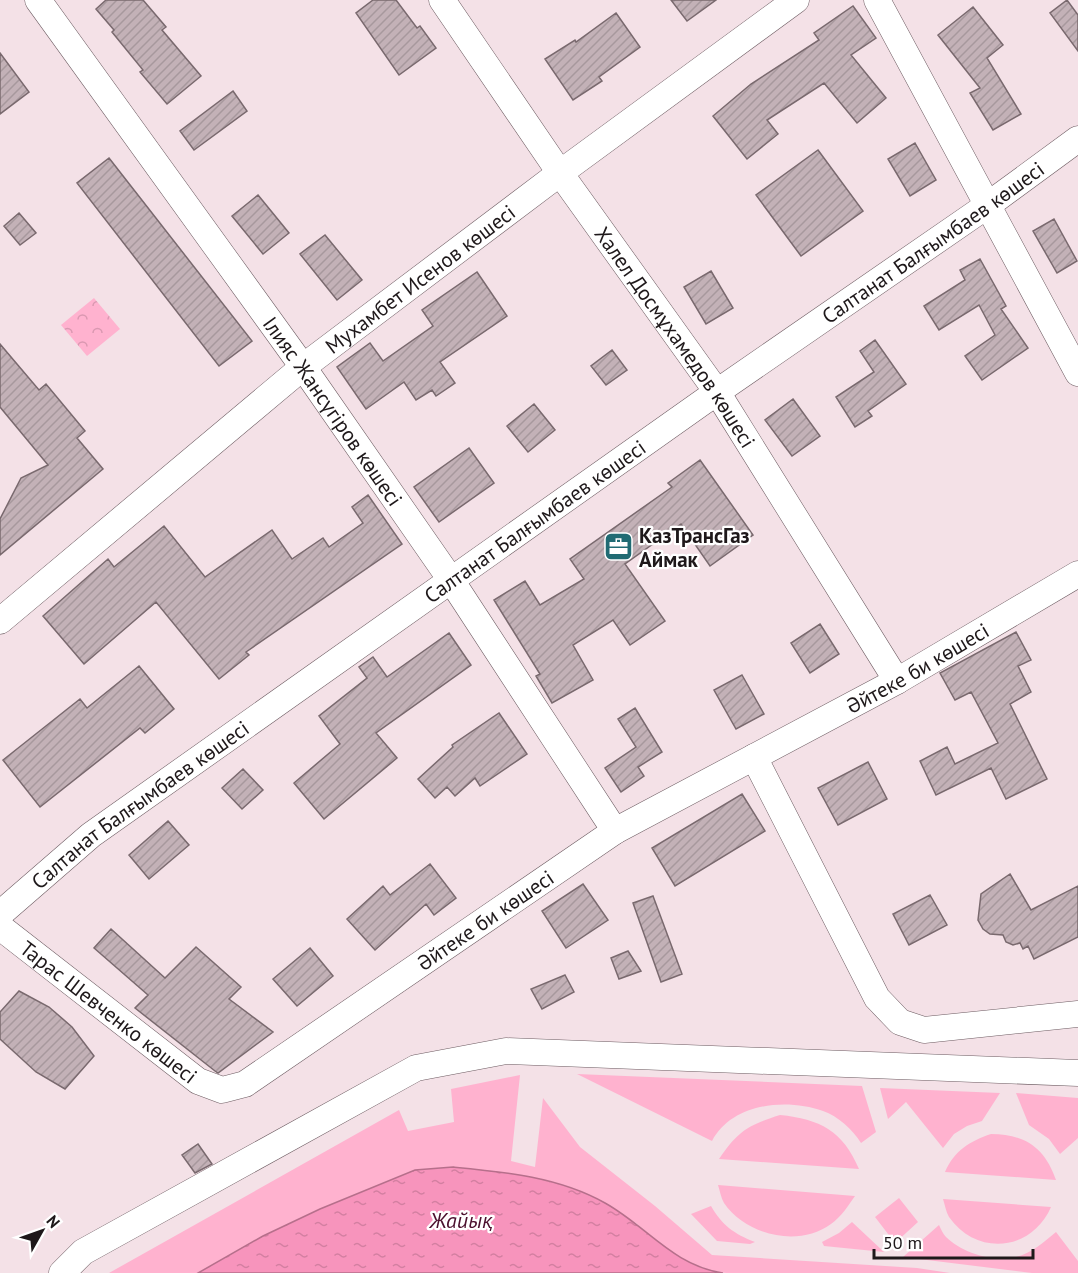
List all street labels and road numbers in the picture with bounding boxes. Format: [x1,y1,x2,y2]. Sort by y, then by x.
street label: Салтанат Балғымбаев көшесі [816,155,1049,329]
street label: Мухамбет Исенов көшесі [320,198,520,359]
street label: Халел Досмұхамедов көшесі [589,221,762,453]
street label: Ілияс Жансүгіров көшесі [257,311,409,511]
street label: Салтанат Балғымбаев көшесі [418,433,651,609]
street label: Әйтеке би көшесі [841,616,994,719]
street label: Салтанат Балғымбаев көшесі [25,714,254,895]
street label: Әйтеке би көшесі [411,864,559,976]
street label: Тарас Шевченко көшесі [15,934,203,1089]

